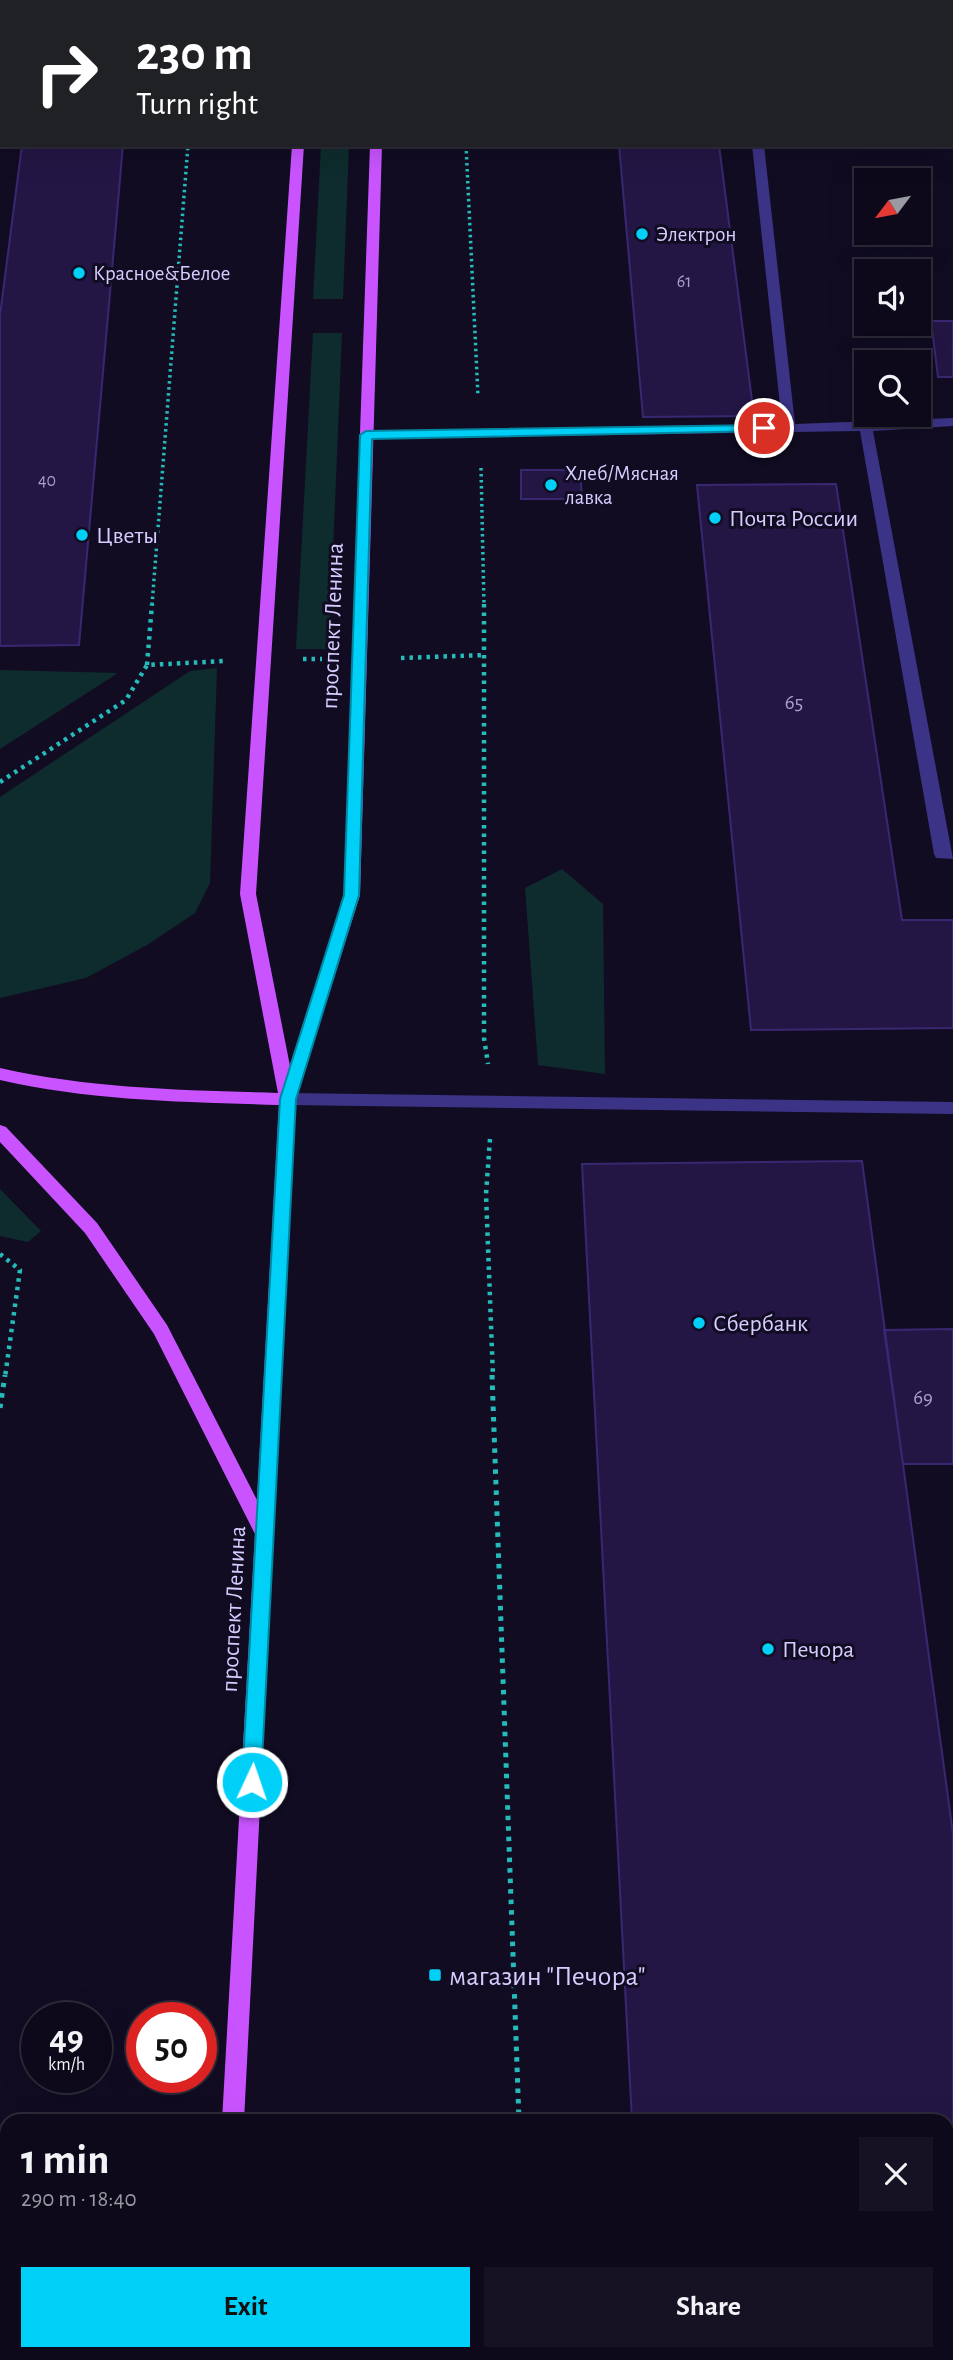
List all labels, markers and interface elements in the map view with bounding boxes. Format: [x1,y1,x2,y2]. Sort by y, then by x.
icon: right [21,28,112,119]
text: 230 m [136,30,253,79]
text: Turn right [136,88,258,120]
north arrow [854,168,931,245]
map controls [854,168,931,427]
place label: Электрон [656,224,736,245]
marker: Электрон [634,226,650,242]
button: sound [854,259,931,336]
place label: Красное&Белое [93,263,230,284]
marker: Красное&Белое [71,265,87,281]
house number: 61 [677,273,691,291]
button: search [854,350,931,427]
pin [734,398,794,458]
icon: arrive [745,409,783,447]
place label: Хлеб/Мясная лавка [565,463,679,508]
house number: 40 [38,472,56,490]
marker: Хлеб/Мясная лавка [543,477,559,493]
place label: Почта России [729,507,858,531]
marker: Почта России [707,510,723,526]
place label: Цветы [96,524,158,548]
marker: Цветы [74,527,90,543]
street label: проспект Ленина [318,542,348,710]
house number: 65 [785,692,803,713]
place label: Сбербанк [713,1312,808,1336]
marker: Сбербанк [691,1315,707,1331]
house number: 69 [913,1387,933,1408]
street label: проспект Ленина [218,1525,250,1693]
place label: Печора [782,1638,854,1662]
marker: Печора [760,1641,776,1657]
position arrow [215,1745,289,1819]
place label: магазин "Печора" [449,1963,646,1991]
marker: магазин "Печора" [427,1967,443,1983]
speed limit sign: 50 [126,2002,217,2093]
text: 49 [49,2021,84,2056]
text: km/h [48,2056,85,2074]
button: close [859,2137,933,2211]
text: 1 min [21,2139,110,2181]
text: 290 m · 18:40 [21,2188,137,2211]
button: Exit [21,2267,470,2347]
button: Share [484,2267,933,2347]

